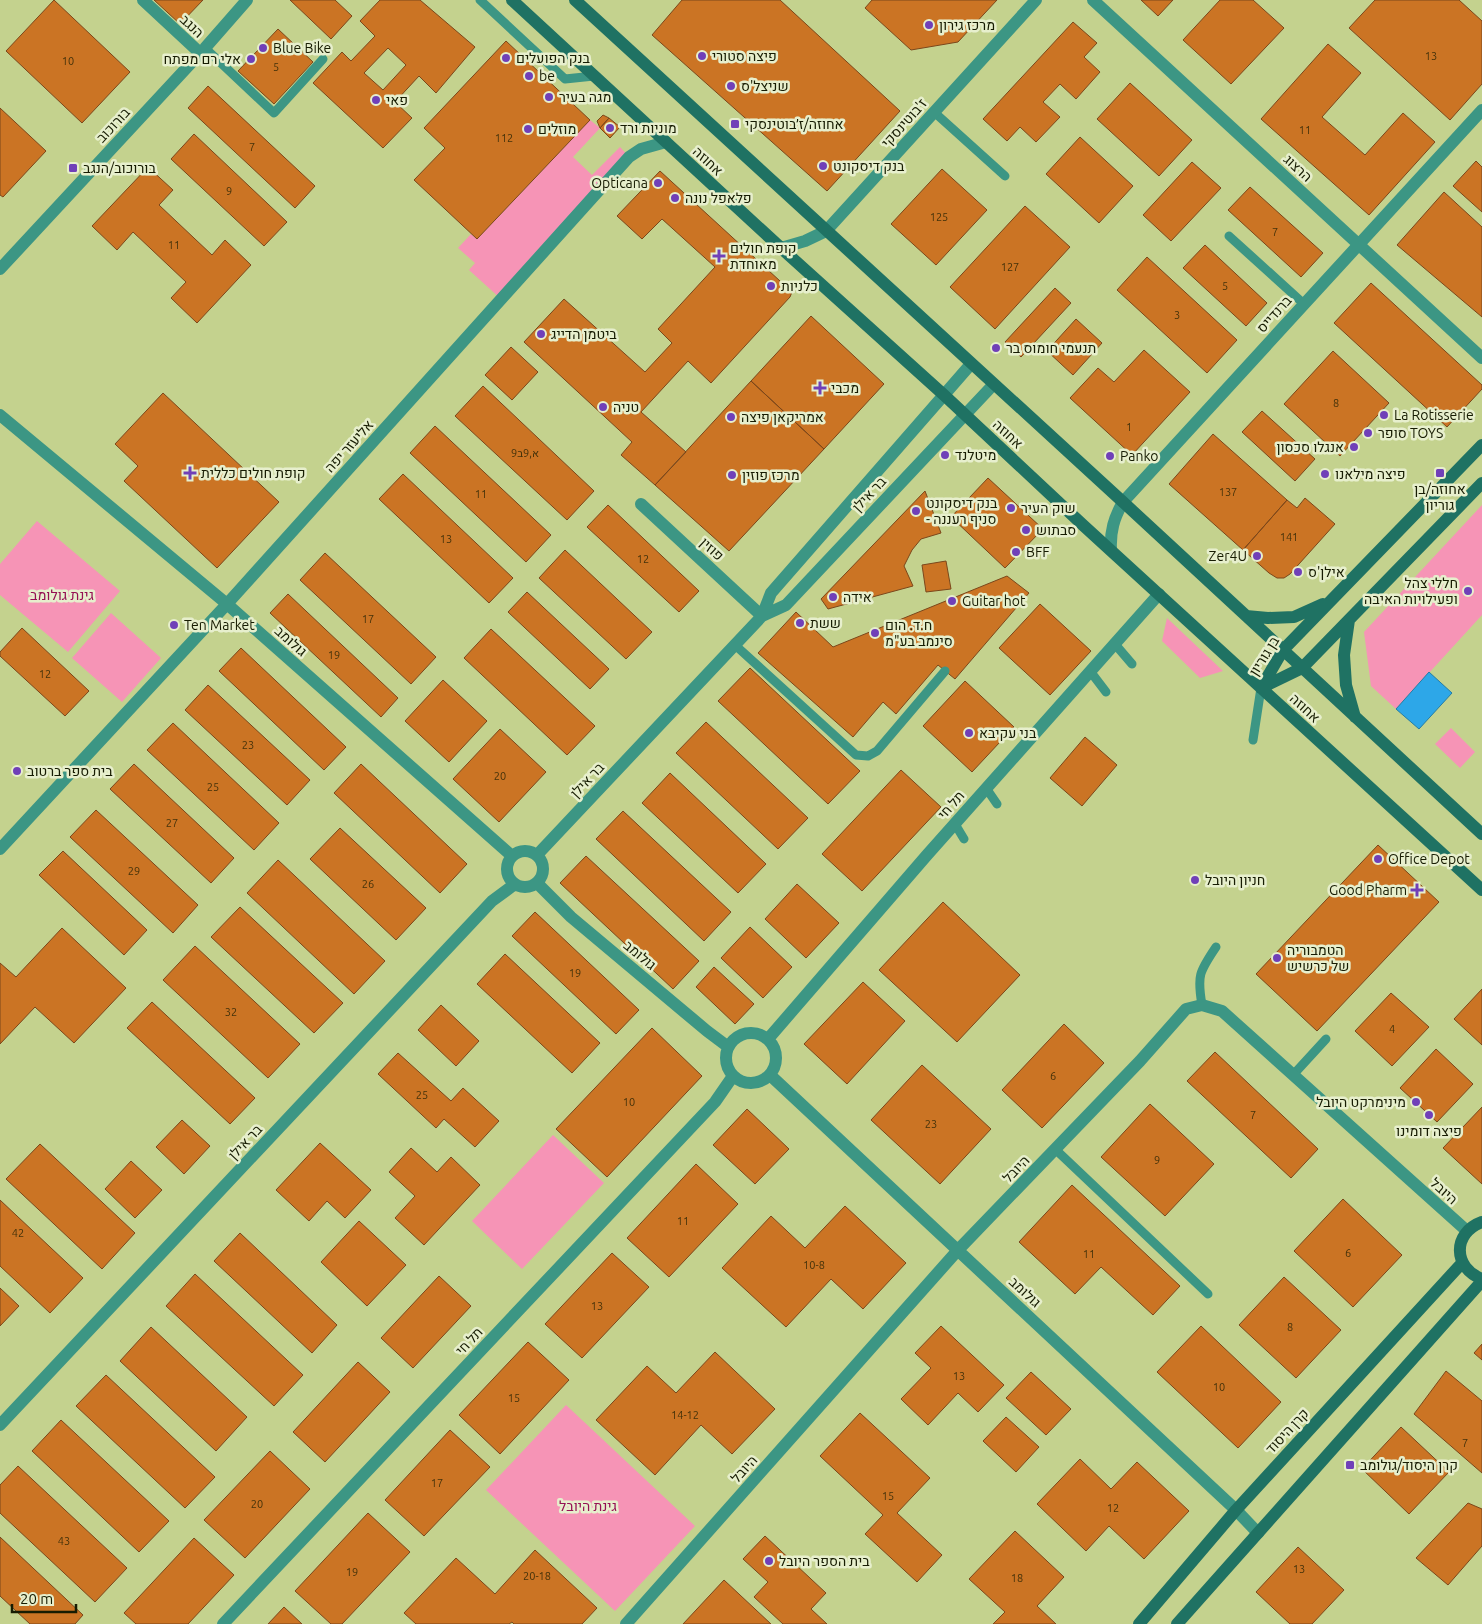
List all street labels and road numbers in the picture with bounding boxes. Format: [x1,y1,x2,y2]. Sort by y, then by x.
street label: הנגב [177,11,207,41]
street label: ז'בוטינסקי [878,95,930,151]
street label: בורוכוב [93,104,133,146]
street label: אחוזה [690,143,726,179]
street label: הרצוג [1281,151,1315,185]
street label: ברנדייס [1253,292,1295,336]
street label: אחוזה [990,416,1026,452]
street label: אליעזר יפה [321,417,377,475]
street label: בר אילן [849,473,890,515]
street label: פוזין [697,534,727,564]
street label: גולומב [272,623,310,659]
street label: בן גוריון [1246,633,1283,679]
street label: אחוזה [1287,690,1323,726]
street label: בר אילן [567,759,608,801]
street label: תל חי [935,788,967,822]
street label: גולומב [621,937,659,973]
street label: בר אילן [225,1121,266,1163]
street label: היובל [999,1152,1033,1186]
street label: היובל [1427,1175,1461,1207]
street label: גולומב [1006,1273,1044,1311]
street label: תל חי [452,1324,486,1358]
street label: קרן היסוד [1262,1405,1312,1457]
street label: היובל [728,1452,760,1486]

